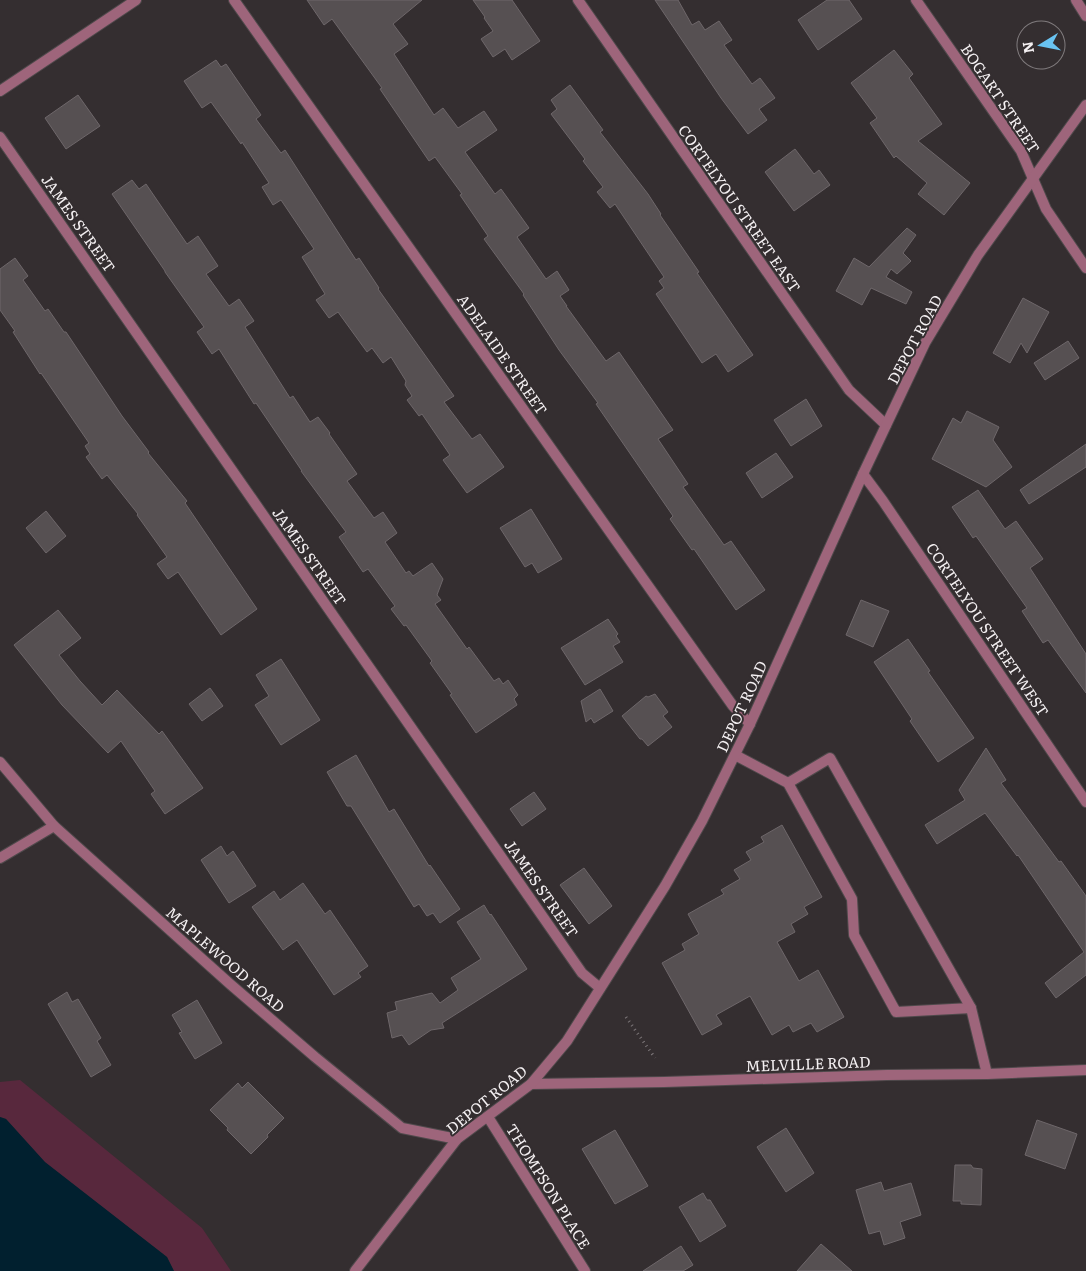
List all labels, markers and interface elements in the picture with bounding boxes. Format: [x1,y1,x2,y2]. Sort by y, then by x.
north arrow [1016,20,1066,70]
street label: BOGART STREET [956,39,1046,157]
text: N [1016,40,1038,55]
street label: CORTELYOU STREET EAST [673,119,807,297]
street label: JAMES STREET [37,169,121,277]
street label: ADELAIDE STREET [453,289,553,419]
street label: DEPOT ROAD [881,290,947,388]
street label: JAMES STREET [268,502,352,610]
street label: CORTELYOU STREET WEST [921,537,1055,721]
street label: DEPOT ROAD [710,656,772,756]
street label: JAMES STREET [500,834,584,942]
street label: MAPLEWOOD ROAD [161,901,291,1017]
street label: MELVILLE ROAD [745,1049,871,1077]
street label: DEPOT ROAD [440,1059,532,1139]
street label: THOMPSON PLACE [501,1119,597,1253]

